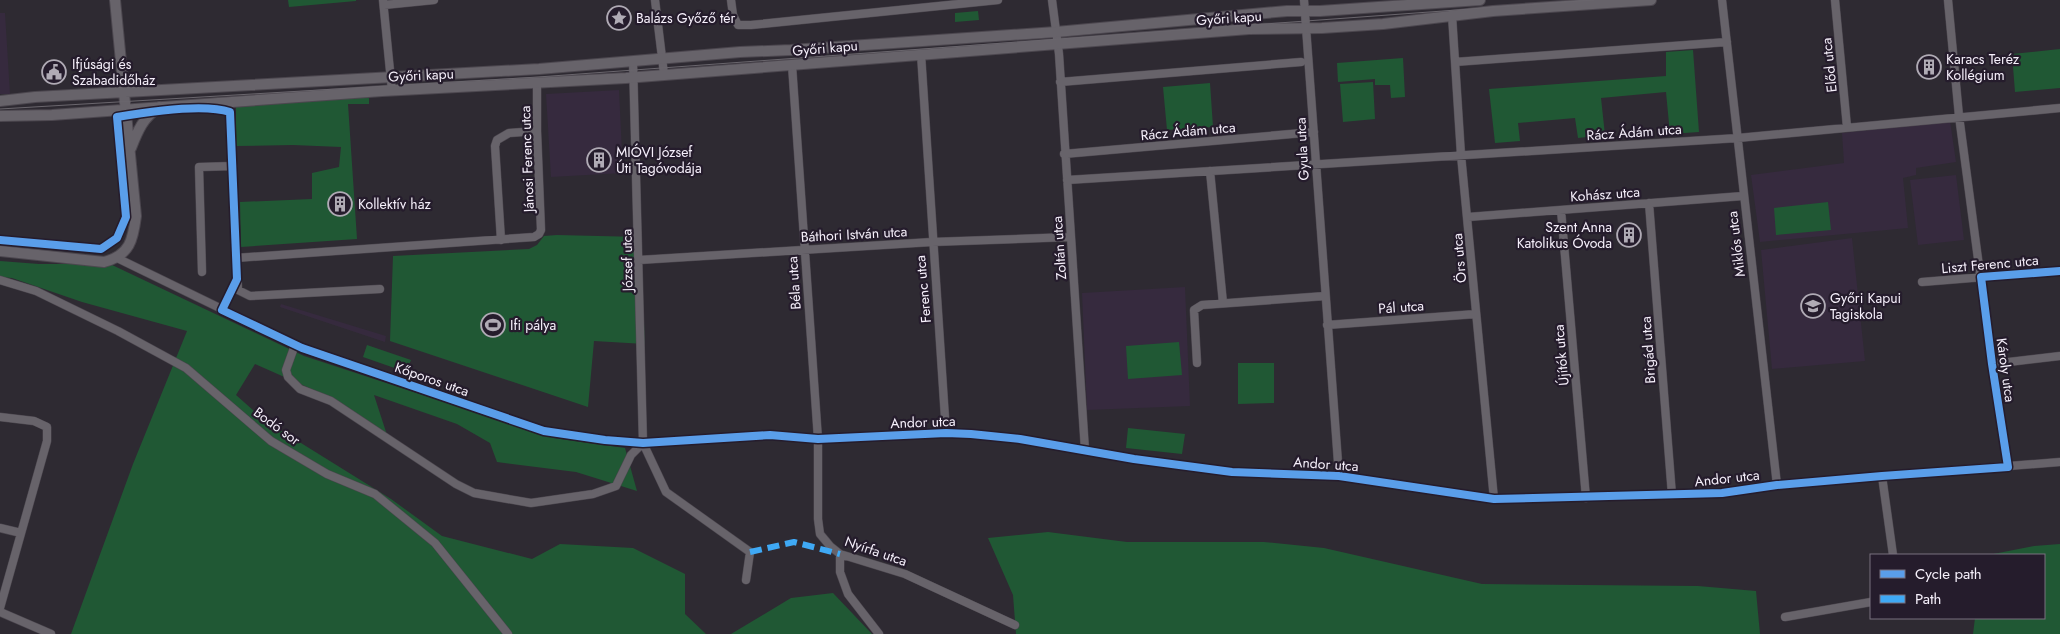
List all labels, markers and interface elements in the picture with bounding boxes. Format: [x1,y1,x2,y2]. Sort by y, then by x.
place icon: Balázs Győző tér [606,5,632,31]
street label: Győri kapu [1196,6,1262,30]
place label: Balázs Győző tér [636,8,736,28]
street label: Győri kapu [791,35,859,61]
street label: Előd utca [1816,37,1842,93]
place label: Karacs Teréz Kollégium [1946,49,2020,85]
place label: Ifjúsági és Szabadidőház [72,54,156,90]
building icon: Karacs Teréz Kollégium [1916,54,1942,80]
public building icon: Ifjúsági és Szabadidőház [41,59,67,85]
street label: Győri kapu [388,63,454,87]
street label: Jánosi Ferenc utca [515,105,539,215]
street label: Rácz Ádám utca [1140,117,1236,145]
street label: Gyula utca [1290,117,1314,181]
street label: Rácz Ádám utca [1586,119,1682,145]
place label: MIÓVI József Úti Tagóvodája [616,142,702,178]
building icon: MIÓVI József Úti Tagóvodája [586,147,612,173]
street label: Kohász utca [1570,182,1640,206]
building icon: Kollektív ház [327,191,353,217]
place label: Kollektív ház [358,194,431,214]
street label: Miklós utca [1722,210,1750,278]
street label: Zoltán utca [1047,215,1071,281]
place label: Szent Anna Katolikus Óvoda [1517,217,1612,253]
street label: Báthori István utca [800,221,908,247]
building icon: Szent Anna Katolikus Óvoda [1616,222,1642,248]
street label: József utca [616,229,638,293]
street label: Örs utca [1447,232,1471,284]
street label: Liszt Ferenc utca [1941,250,2039,278]
street label: Ferenc utca [910,254,936,324]
street label: Béla utca [782,256,806,310]
place label: Győri Kapui Tagiskola [1830,288,1901,324]
school or university icon: Győri Kapui Tagiskola [1800,293,1826,319]
street label: Pál utca [1377,295,1425,319]
sports icon: Ifi pálya [480,312,506,338]
place label: Ifi pálya [510,315,556,335]
street label: Brigád utca [1636,316,1660,384]
street label: Újítók utca [1548,324,1574,386]
street label: Károly utca [1992,337,2020,403]
street label: Kőporos utca [392,357,472,401]
street label: Bodó sor [250,402,305,450]
street label: Andor utca [890,411,956,433]
street label: Andor utca [1293,452,1359,476]
street label: Andor utca [1693,465,1761,491]
street label: Nyírfa utca [842,531,910,571]
legend [1870,554,2045,619]
text: Cycle path [1915,563,1982,585]
text: Path [1915,588,1941,610]

